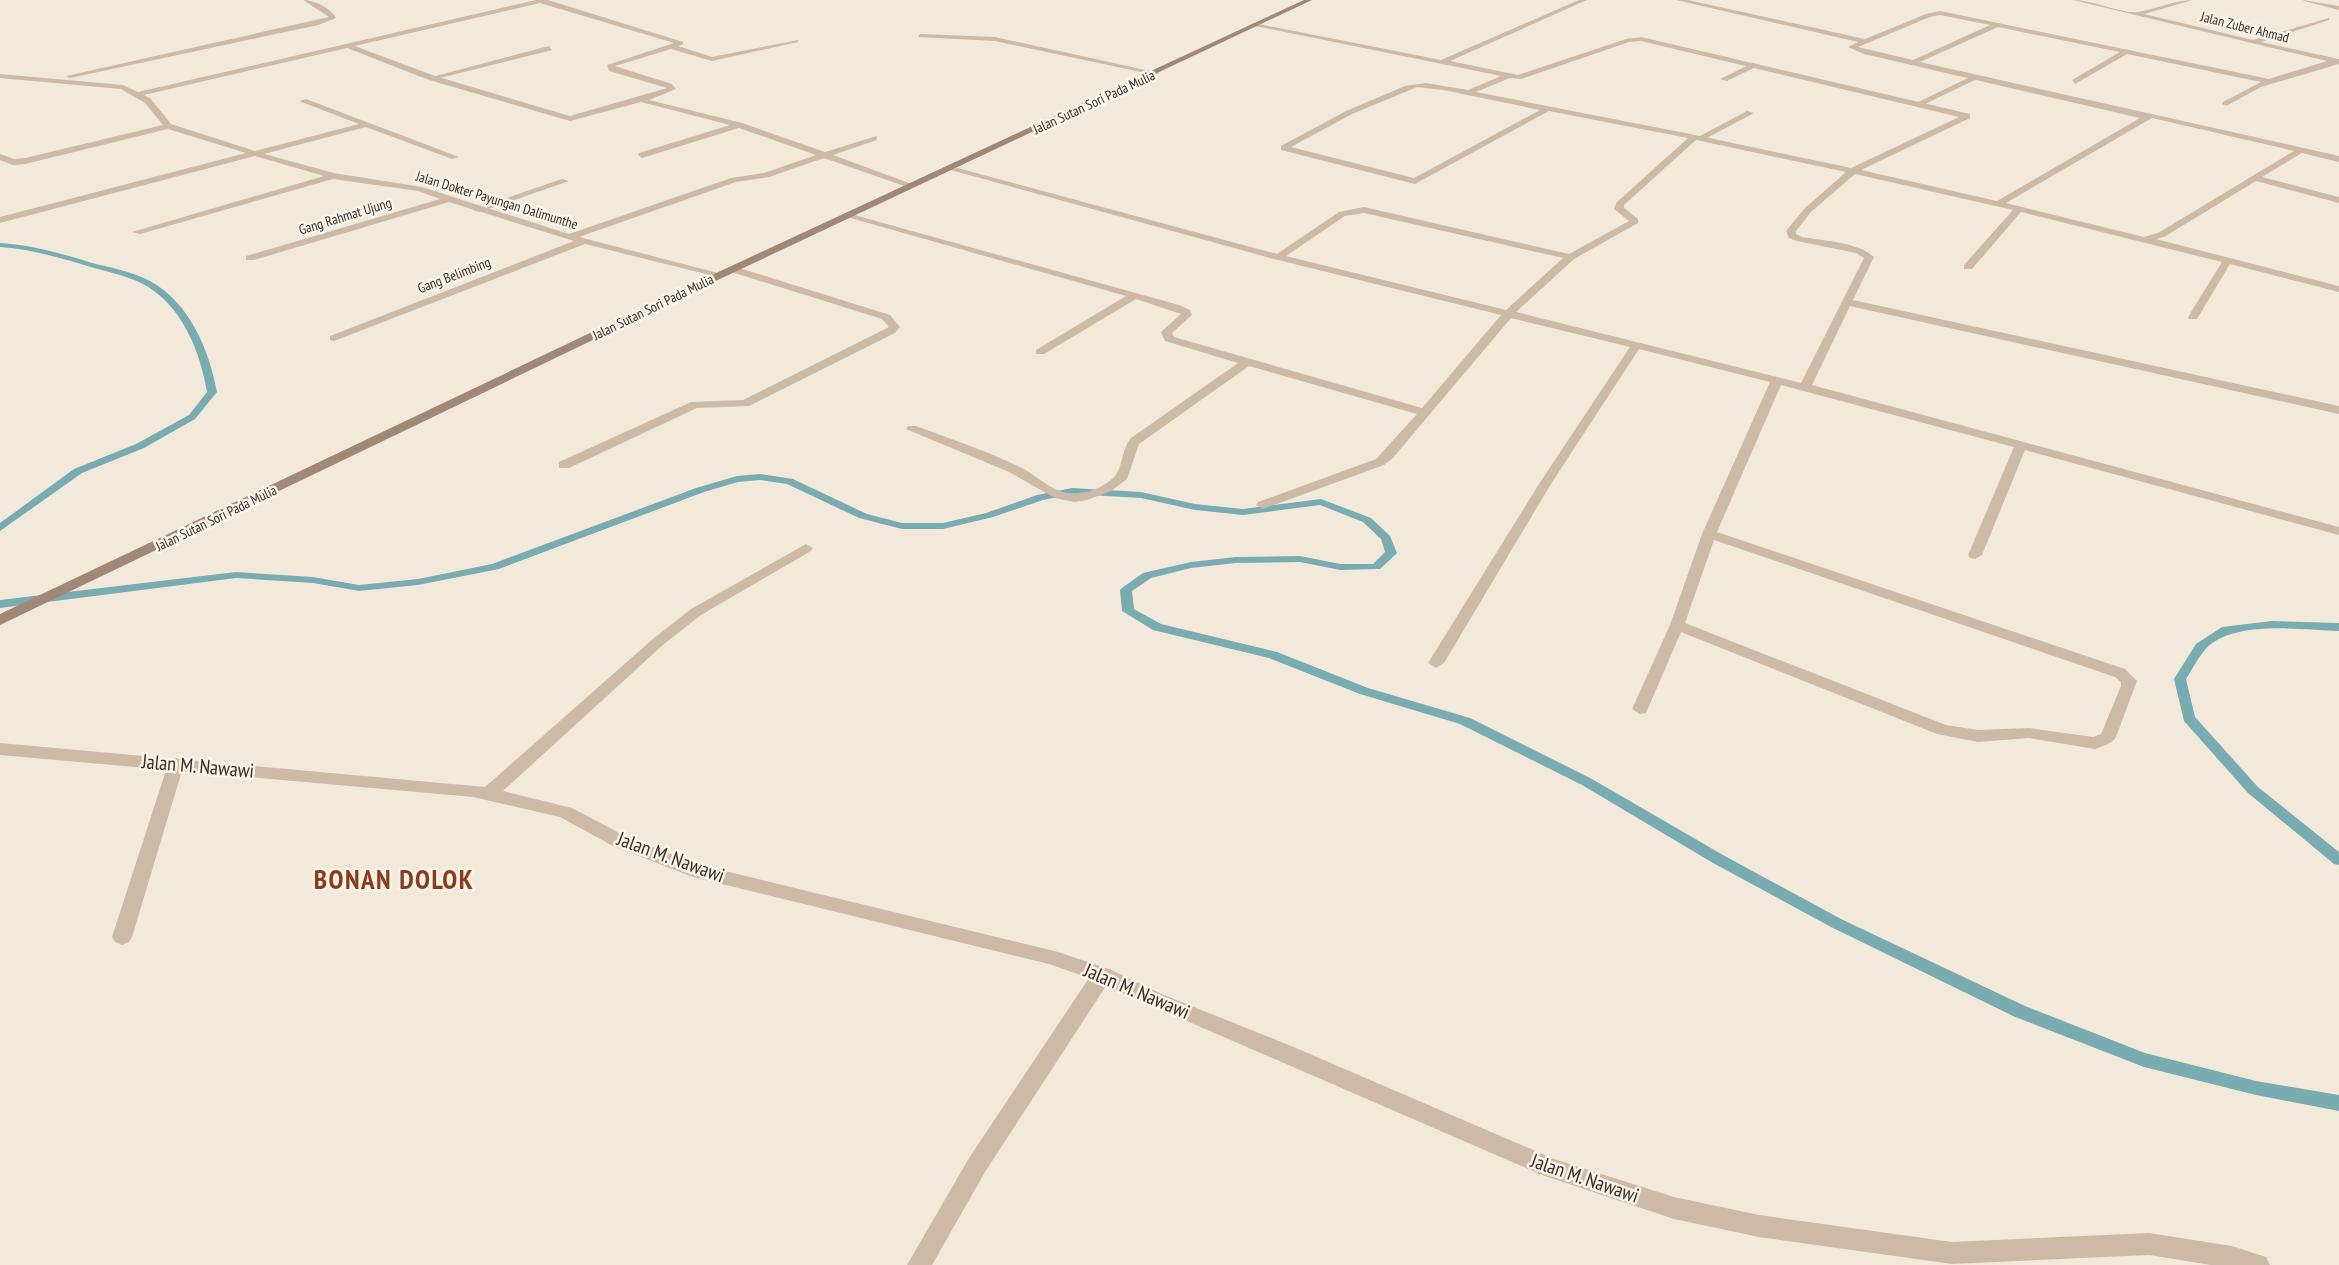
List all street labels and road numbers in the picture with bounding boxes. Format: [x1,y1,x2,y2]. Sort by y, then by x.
street label: Jalan Zuber Ahmad [2198,7,2291,47]
street label: Jalan Sutan Sori Pada Mulia [1029,66,1158,139]
street label: Jalan Dokter Payungan Dalimunthe [413,167,580,233]
street label: Gang Rahmat Ujung [296,193,394,239]
street label: Gang Belimbing [415,253,493,297]
street label: Jalan Sutan Sori Pada Mulia [589,270,717,345]
street label: Jalan Sutan Sori Pada Mulia [152,481,280,556]
street label: Jalan M. Nawawi [140,748,255,784]
street label: Jalan M. Nawawi [613,825,728,888]
street label: Jalan M. Nawawi [1079,957,1194,1025]
street label: Jalan M. Nawawi [1527,1147,1642,1209]

